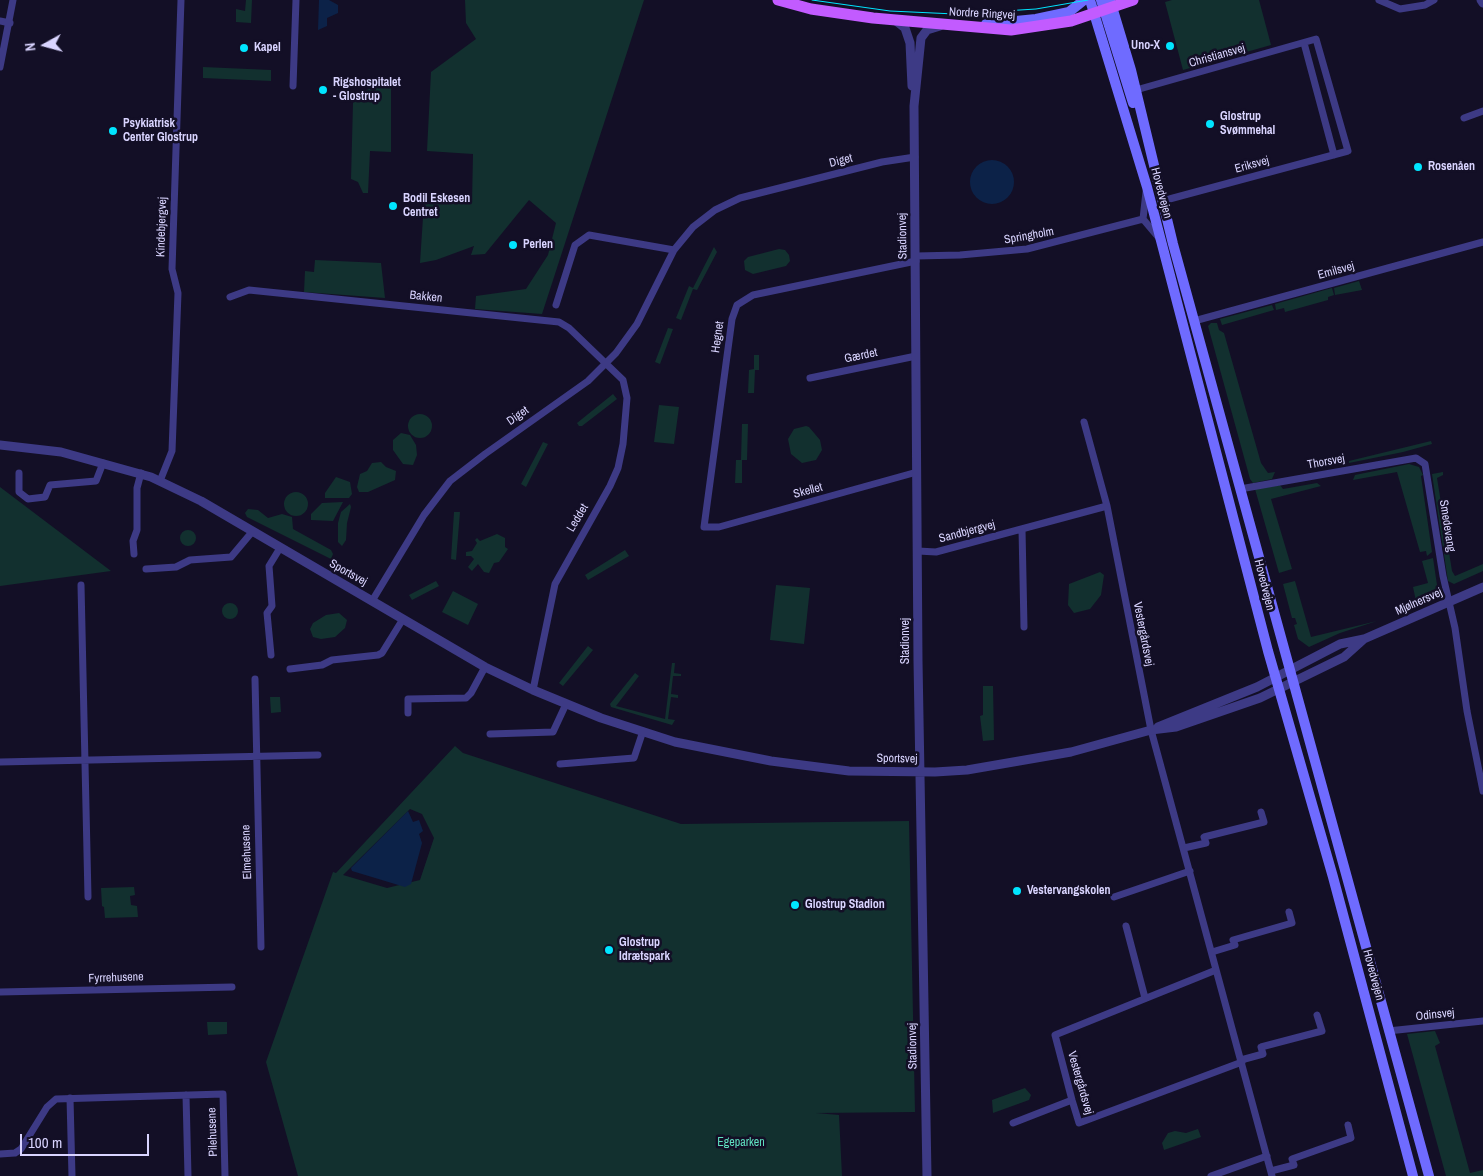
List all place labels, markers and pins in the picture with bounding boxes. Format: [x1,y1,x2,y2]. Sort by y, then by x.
place label: Uno-X [1131,39,1160,53]
marker: Uno-X [1164,40,1176,52]
place label: Kapel [254,41,281,55]
marker: Kapel [238,42,250,54]
place label: Rigshospitalet - Glostrup [333,76,401,104]
marker: Rigshospitalet - Glostrup [317,84,329,96]
place label: Glostrup Svømmehal [1220,110,1275,138]
place label: Psykiatrisk Center Glostrup [123,117,198,145]
marker: Glostrup Svømmehal [1204,118,1216,130]
marker: Psykiatrisk Center Glostrup [107,125,119,137]
place label: Rosenåen [1428,160,1475,174]
marker: Rosenåen [1412,161,1424,173]
place label: Bodil Eskesen Centret [403,192,470,220]
marker: Bodil Eskesen Centret [387,200,399,212]
place label: Perlen [523,238,553,252]
marker: Perlen [507,239,519,251]
place label: Vestervangskolen [1027,884,1111,898]
marker: Vestervangskolen [1011,885,1023,897]
place label: Glostrup Stadion [805,898,885,912]
marker: Glostrup Stadion [789,899,801,911]
place label: Glostrup Idrætspark [619,936,670,964]
marker: Glostrup Idrætspark [603,944,615,956]

